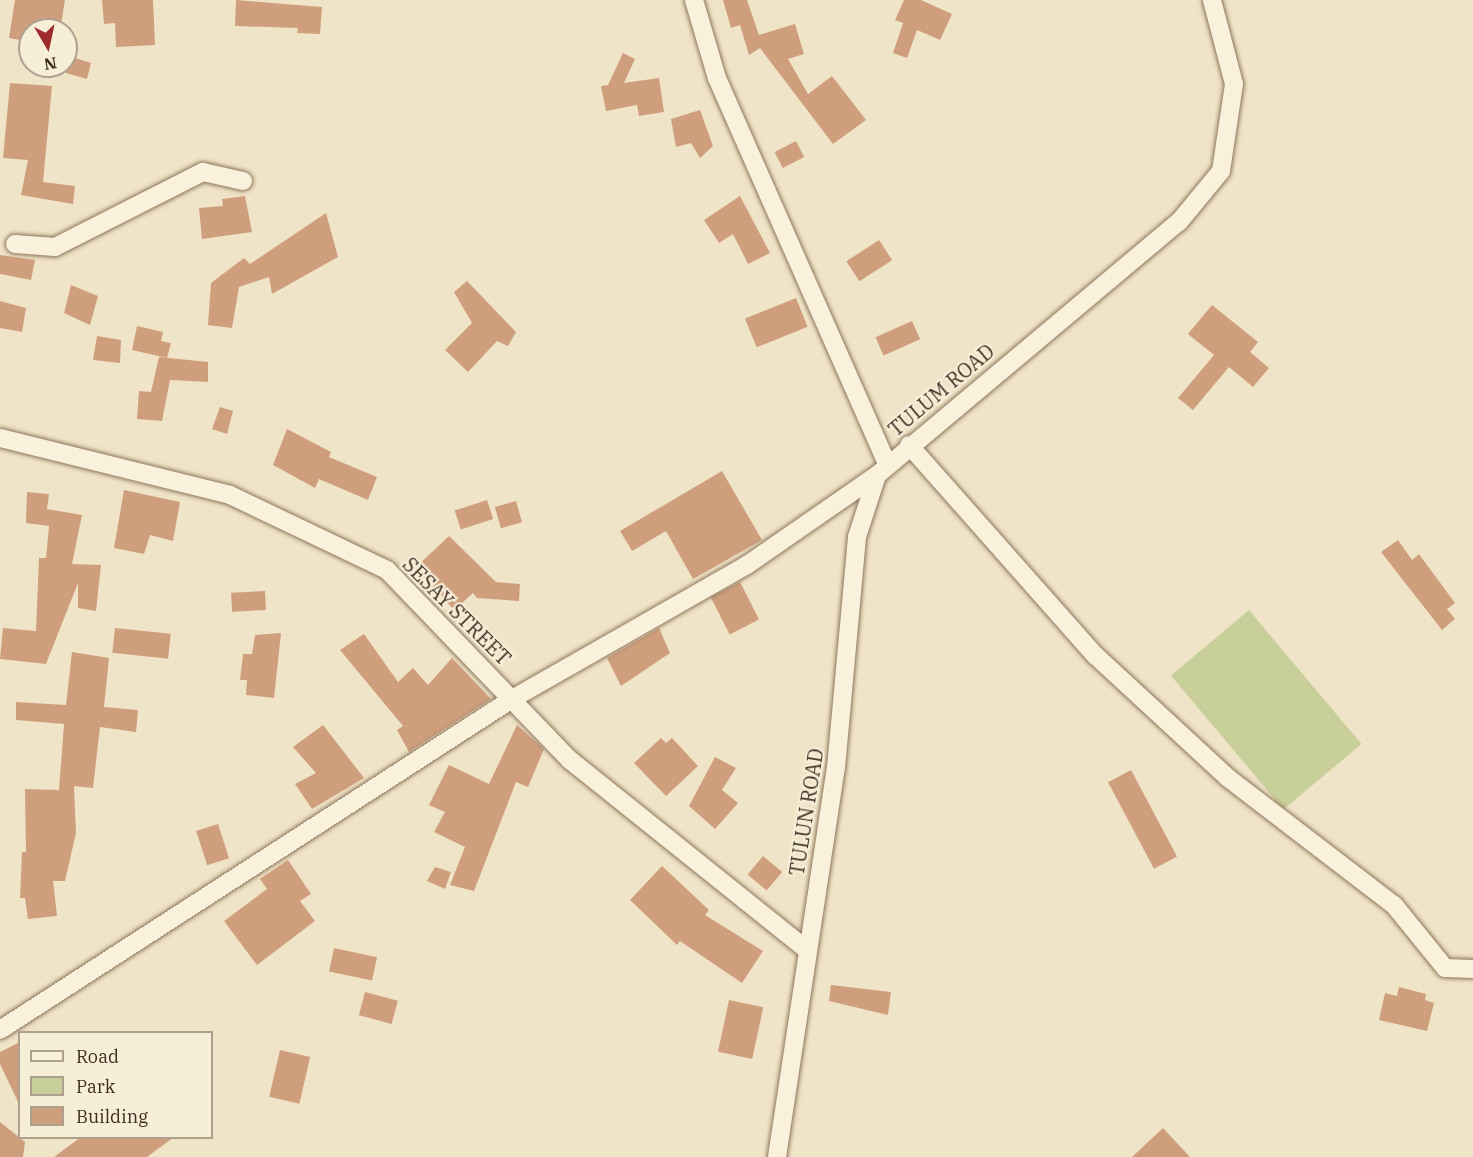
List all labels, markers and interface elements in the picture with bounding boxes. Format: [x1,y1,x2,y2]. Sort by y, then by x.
north arrow [18,18,78,78]
text: N [43,53,58,75]
street label: TULUM ROAD [883,339,999,441]
street label: SESAY STREET [398,552,516,670]
street label: TULUN ROAD [784,747,828,877]
legend [18,1031,213,1139]
text: Road [76,1045,119,1068]
text: Park [76,1075,115,1098]
text: Building [76,1105,148,1128]

